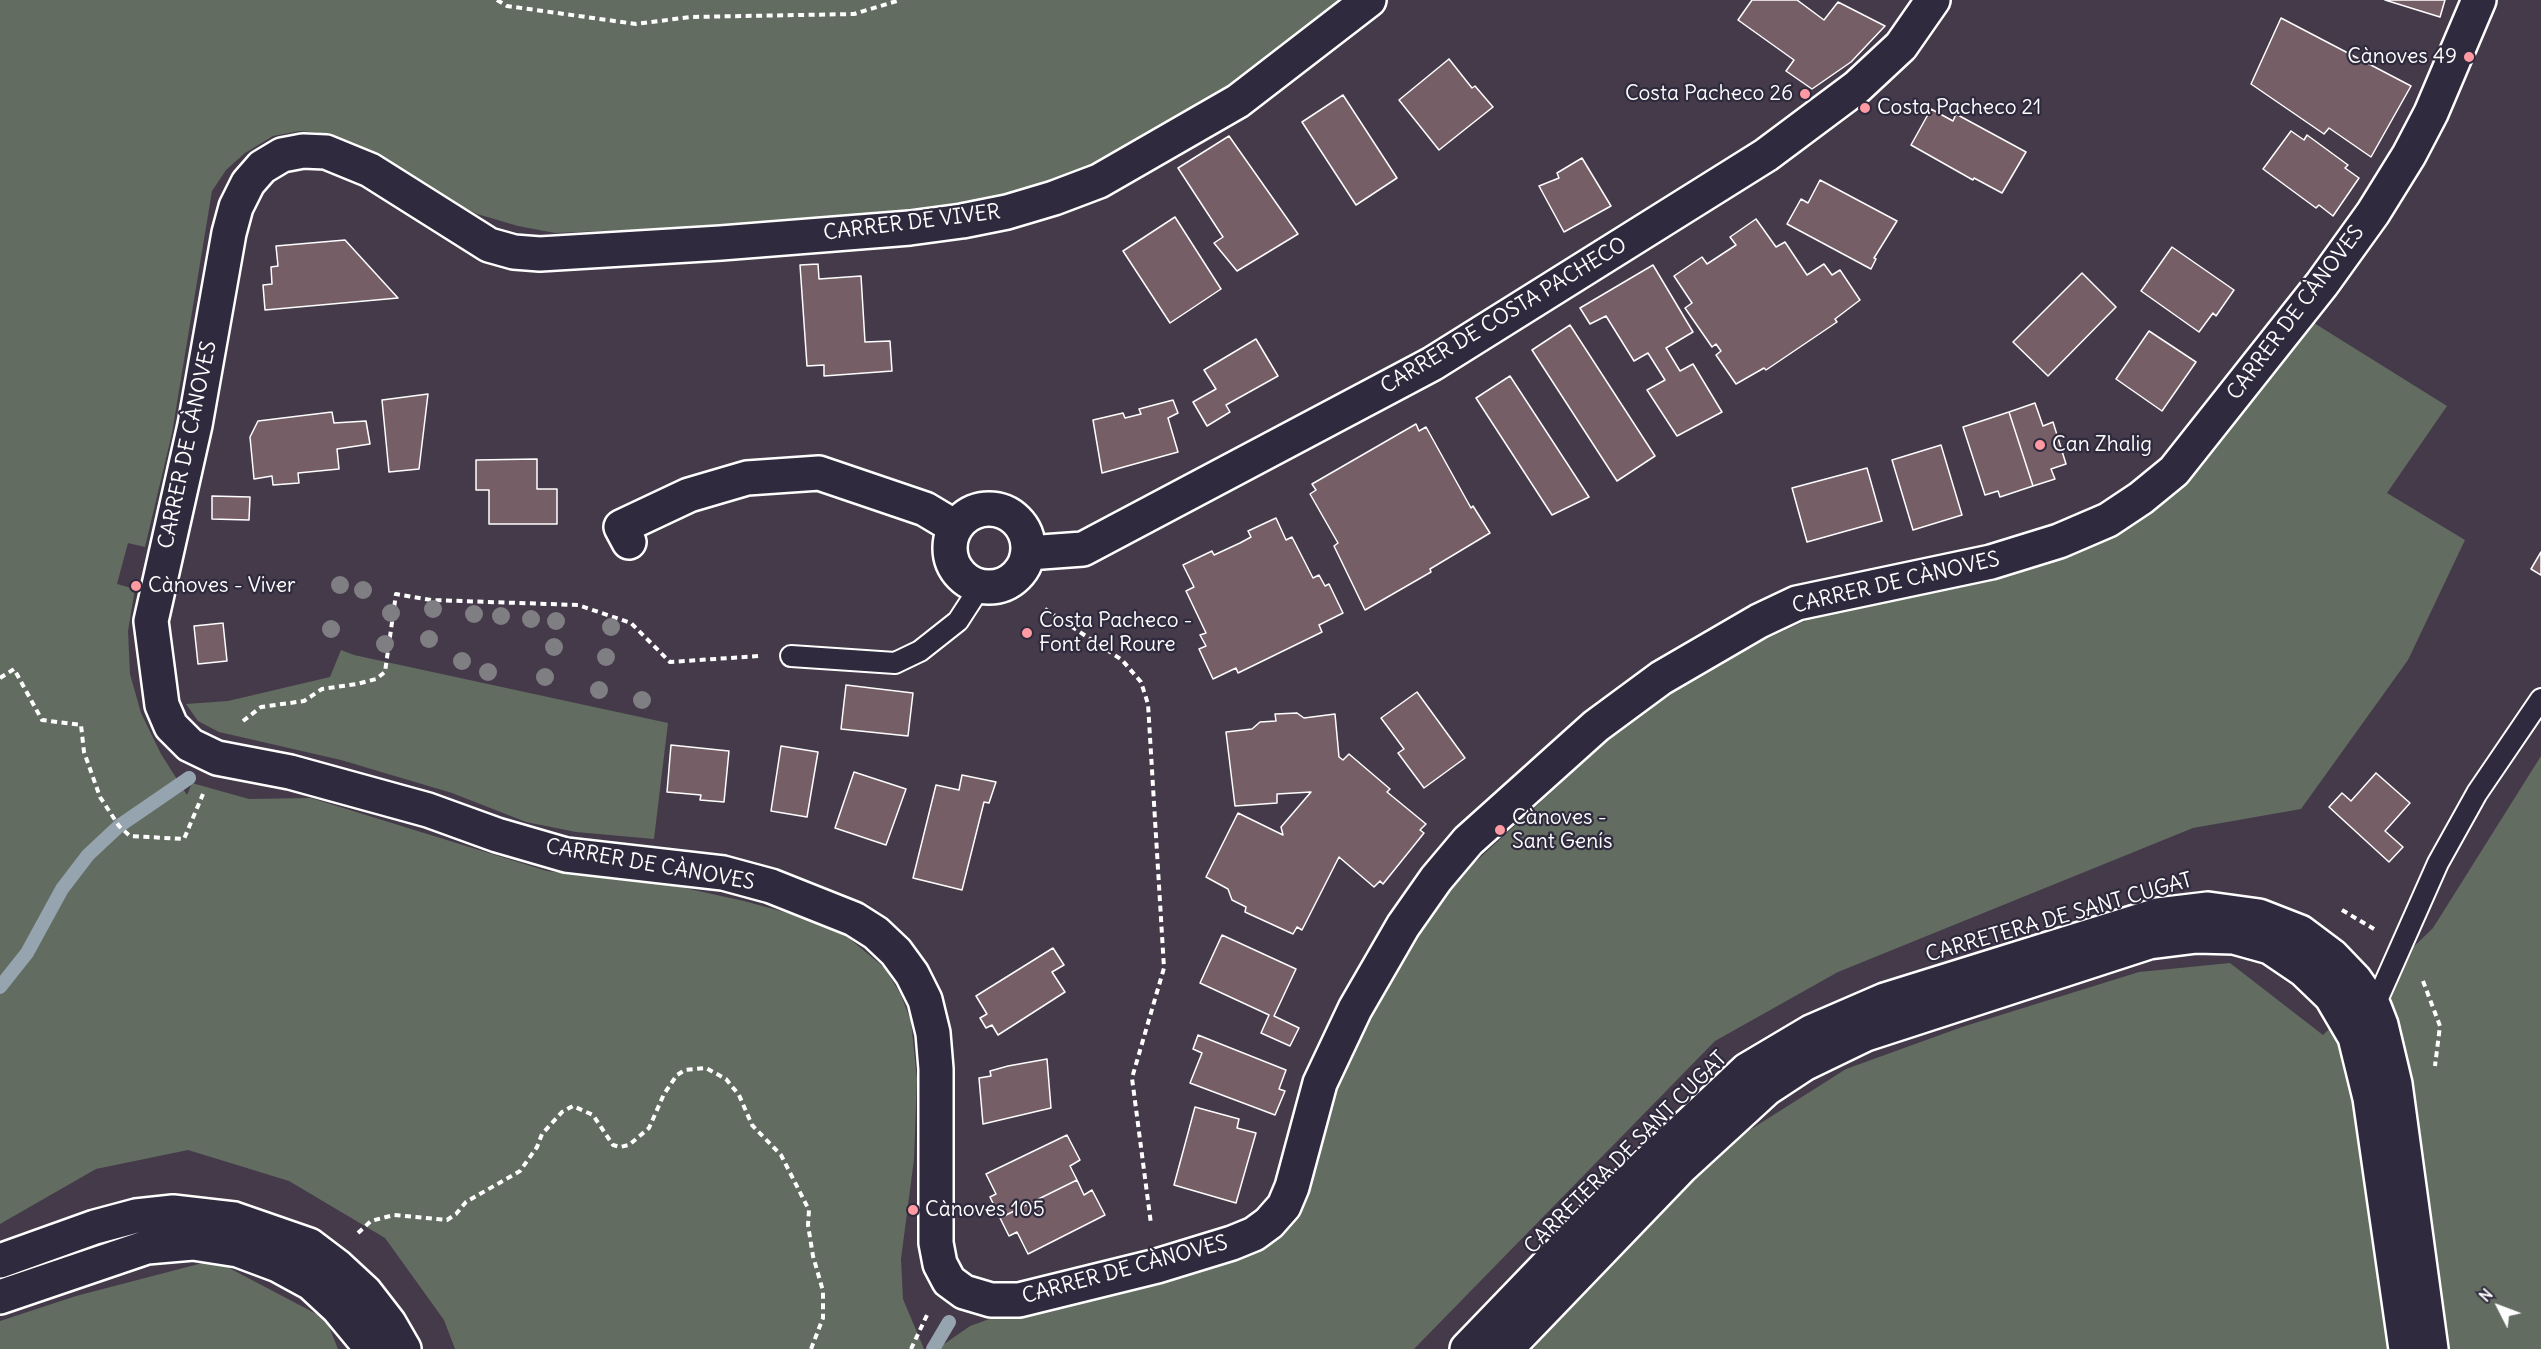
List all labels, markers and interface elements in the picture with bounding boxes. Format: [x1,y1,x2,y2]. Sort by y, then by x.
place label: Cànoves 49 [2347,44,2457,70]
marker: Cànoves 49 [2462,50,2476,64]
place label: Costa Pacheco 26 [1625,81,1793,107]
marker: Costa Pacheco 26 [1798,87,1812,101]
place label: Costa Pacheco 21 [1877,95,2041,121]
marker: Costa Pacheco 21 [1858,101,1872,115]
street label: CARRER DE VIVER [822,200,1002,246]
street label: CARRER DE CÀNOVES [2222,221,2370,405]
street label: CARRER DE COSTA PACHECO [1376,232,1632,400]
street label: CARRER DE CÀNOVES [154,339,222,551]
place label: Can Zhalig [2052,432,2152,458]
marker: Can Zhalig [2033,438,2047,452]
street label: CARRER DE CÀNOVES [1790,547,2002,619]
place label: Cànoves - Viver [148,573,296,599]
marker: Cànoves - Viver [129,579,143,593]
place label: Costa Pacheco - Font del Roure [1039,608,1192,658]
marker: Costa Pacheco - Font del Roure [1020,626,1034,640]
place label: Cànoves - Sant Genís [1512,805,1613,855]
marker: Cànoves - Sant Genís [1493,823,1507,837]
street label: CARRER DE CÀNOVES [543,834,757,896]
street label: CARRETERA DE SANT CUGAT [1923,868,2195,968]
street label: CARRETERA DE SANT CUGAT [1519,1046,1733,1260]
place label: Cànoves 105 [925,1197,1045,1223]
marker: Cànoves 105 [906,1203,920,1217]
street label: CARRER DE CÀNOVES [1019,1230,1231,1310]
north arrow [2469,1277,2529,1337]
text: N [2474,1284,2497,1306]

